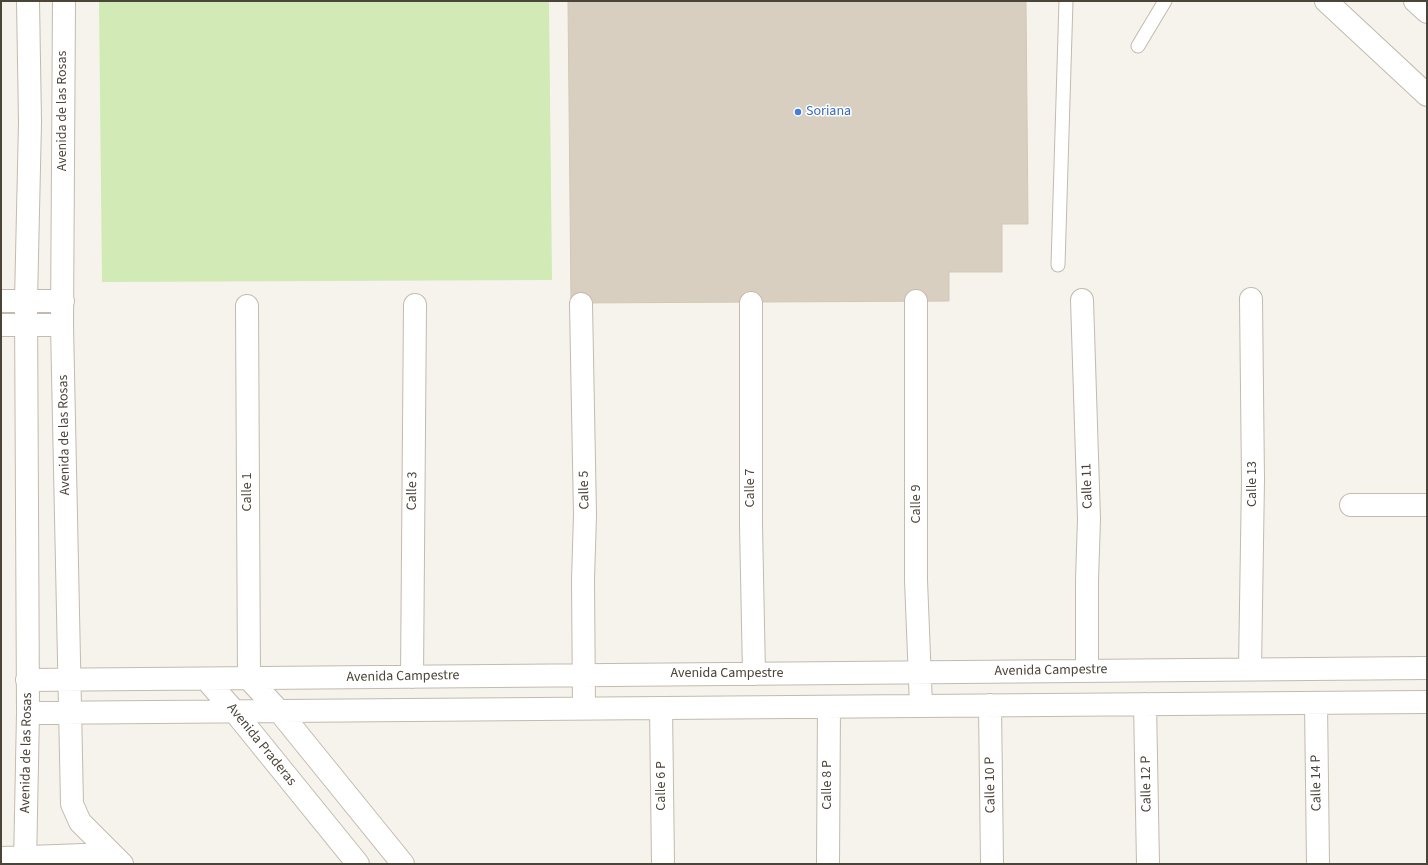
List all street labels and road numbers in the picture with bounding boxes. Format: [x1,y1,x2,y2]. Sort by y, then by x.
street label: Avenida de las Rosas [55,51,71,171]
street label: Avenida de las Rosas [56,375,74,495]
street label: Calle 13 [1245,461,1261,507]
street label: Calle 11 [1079,463,1097,509]
street label: Calle 7 [743,469,759,507]
street label: Calle 5 [576,470,594,510]
street label: Calle 3 [404,471,422,511]
street label: Calle 1 [240,473,256,511]
street label: Calle 9 [909,485,925,523]
street label: Avenida Campestre [994,662,1108,680]
street label: Avenida Campestre [670,666,784,682]
street label: Avenida Campestre [346,668,460,686]
street label: Avenida de las Rosas [18,693,36,813]
street label: Avenida Praderas [223,700,299,790]
street label: Calle 14 P [1308,755,1326,811]
street label: Calle 12 P [1138,756,1156,812]
street label: Calle 10 P [982,757,1000,813]
street label: Calle 8 P [820,760,836,810]
street label: Calle 6 P [654,761,670,811]

